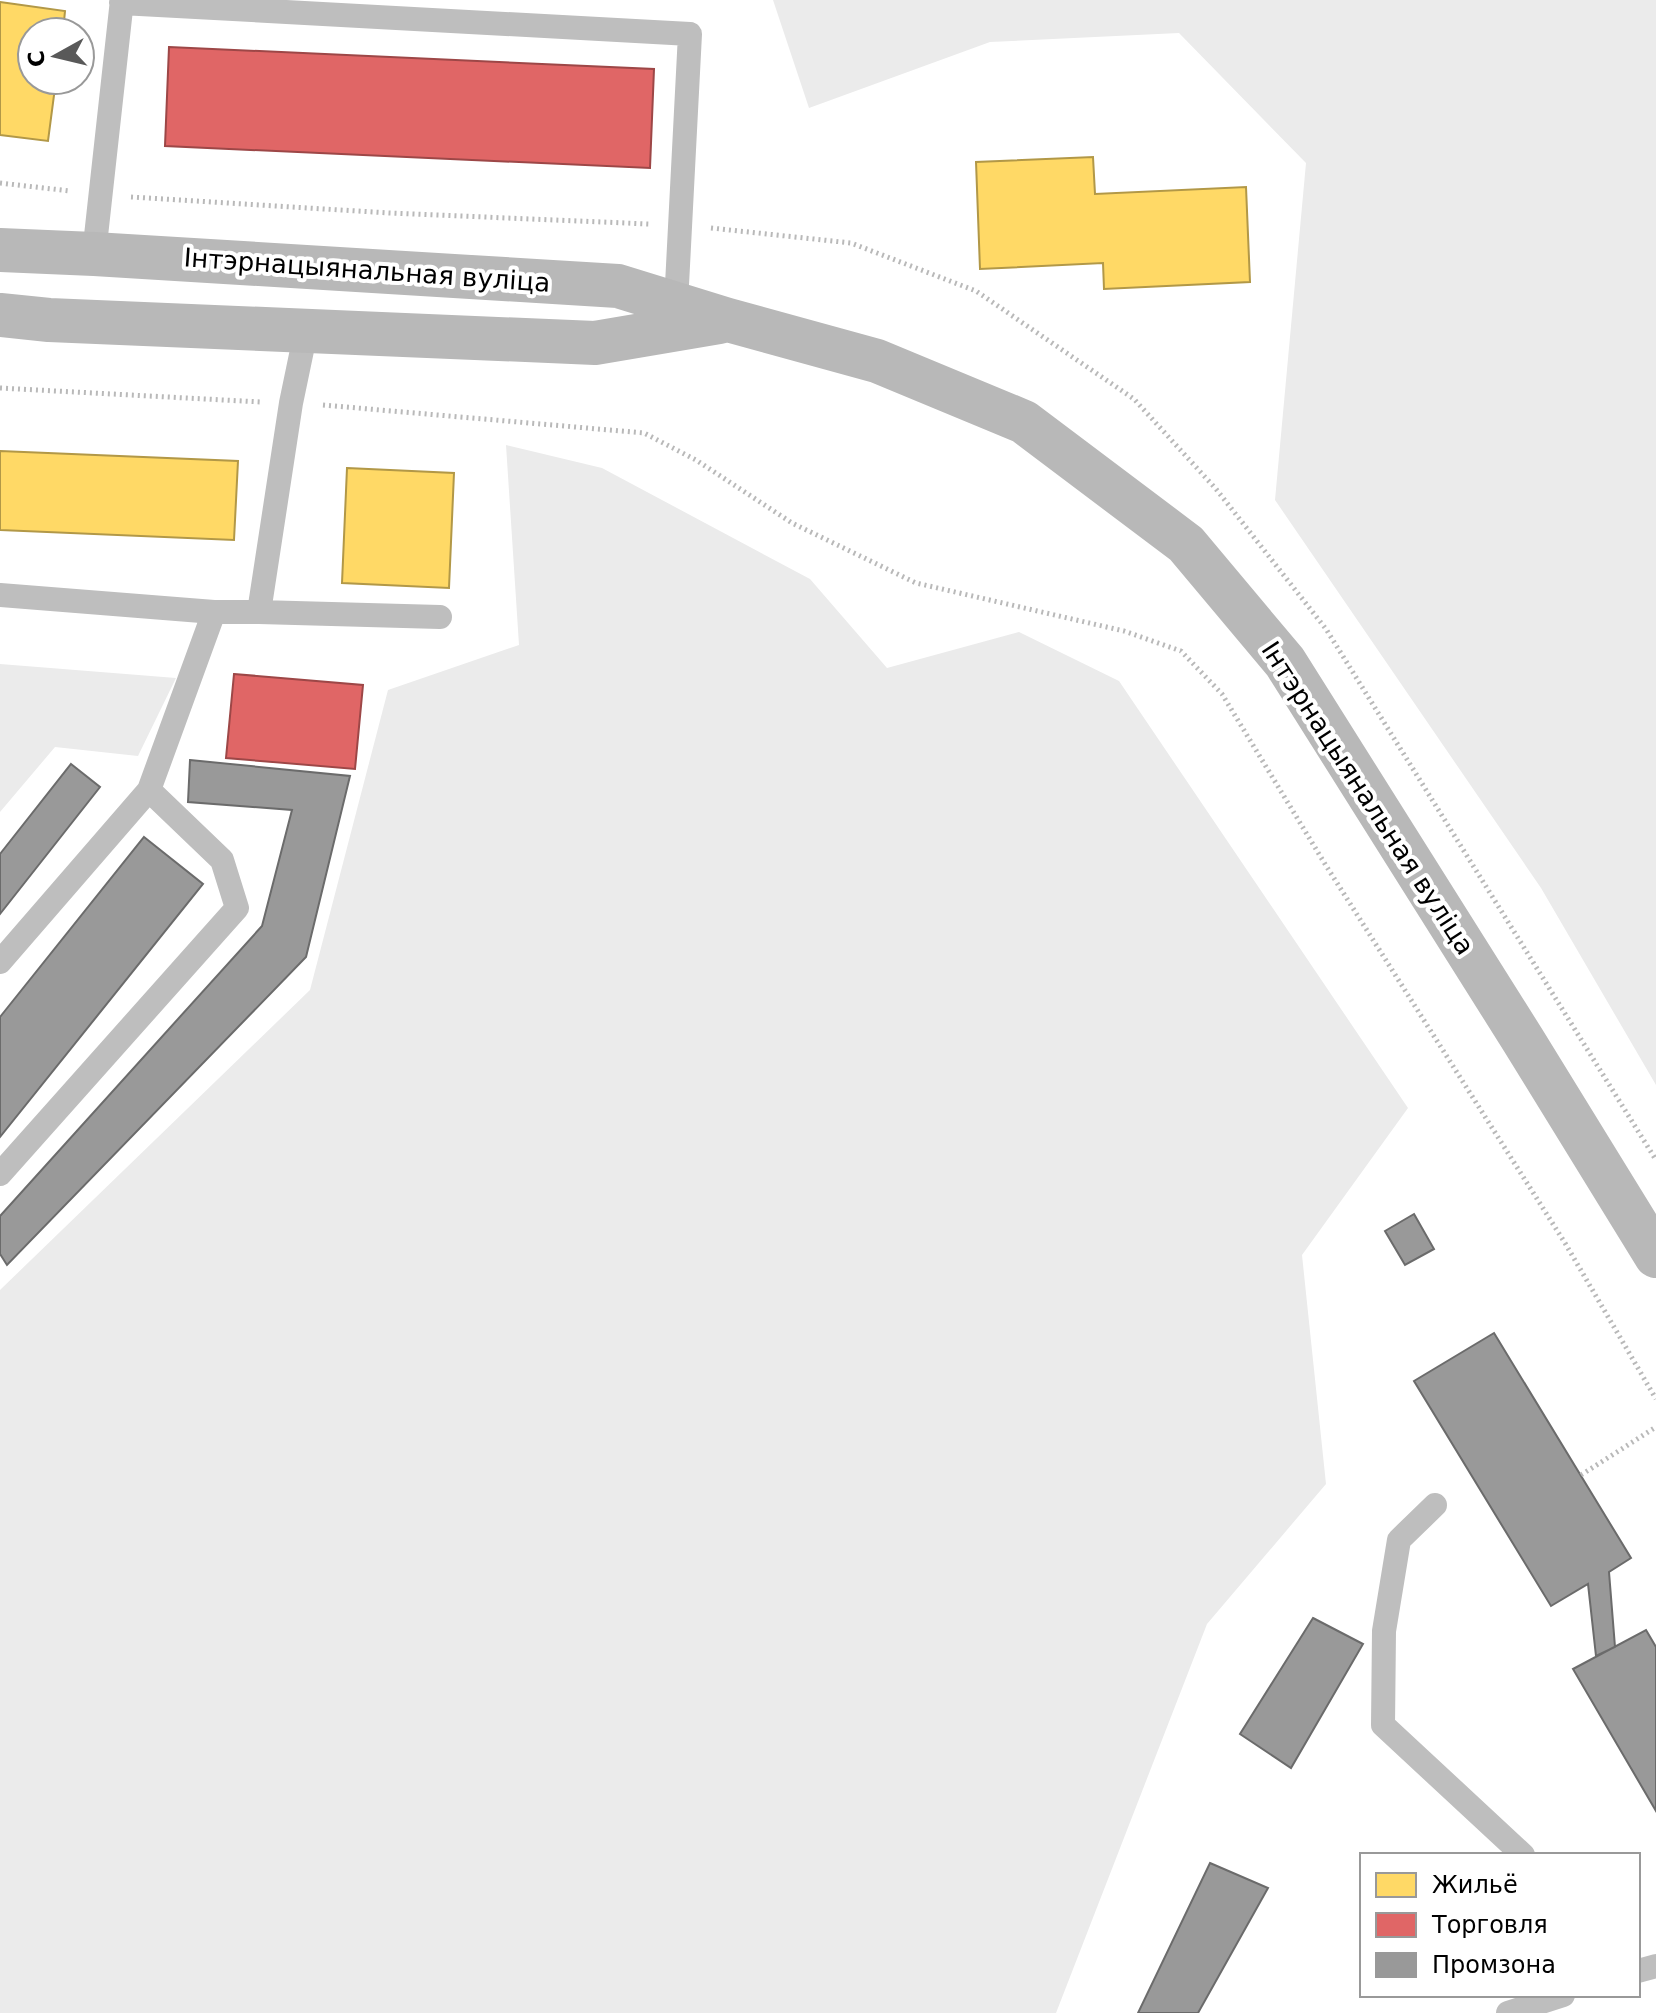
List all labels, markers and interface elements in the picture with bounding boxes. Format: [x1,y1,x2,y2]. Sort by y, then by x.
north arrow [16,16,96,96]
text: С [23,49,50,68]
street label: Інтэрнацыянальная вуліца [183,242,551,298]
street label: Інтэрнацыянальная вуліца [1255,636,1481,960]
legend [1360,1853,1640,1997]
text: Жильё [1432,1871,1518,1899]
text: Торговля [1431,1911,1548,1939]
text: Промзона [1432,1951,1556,1979]

